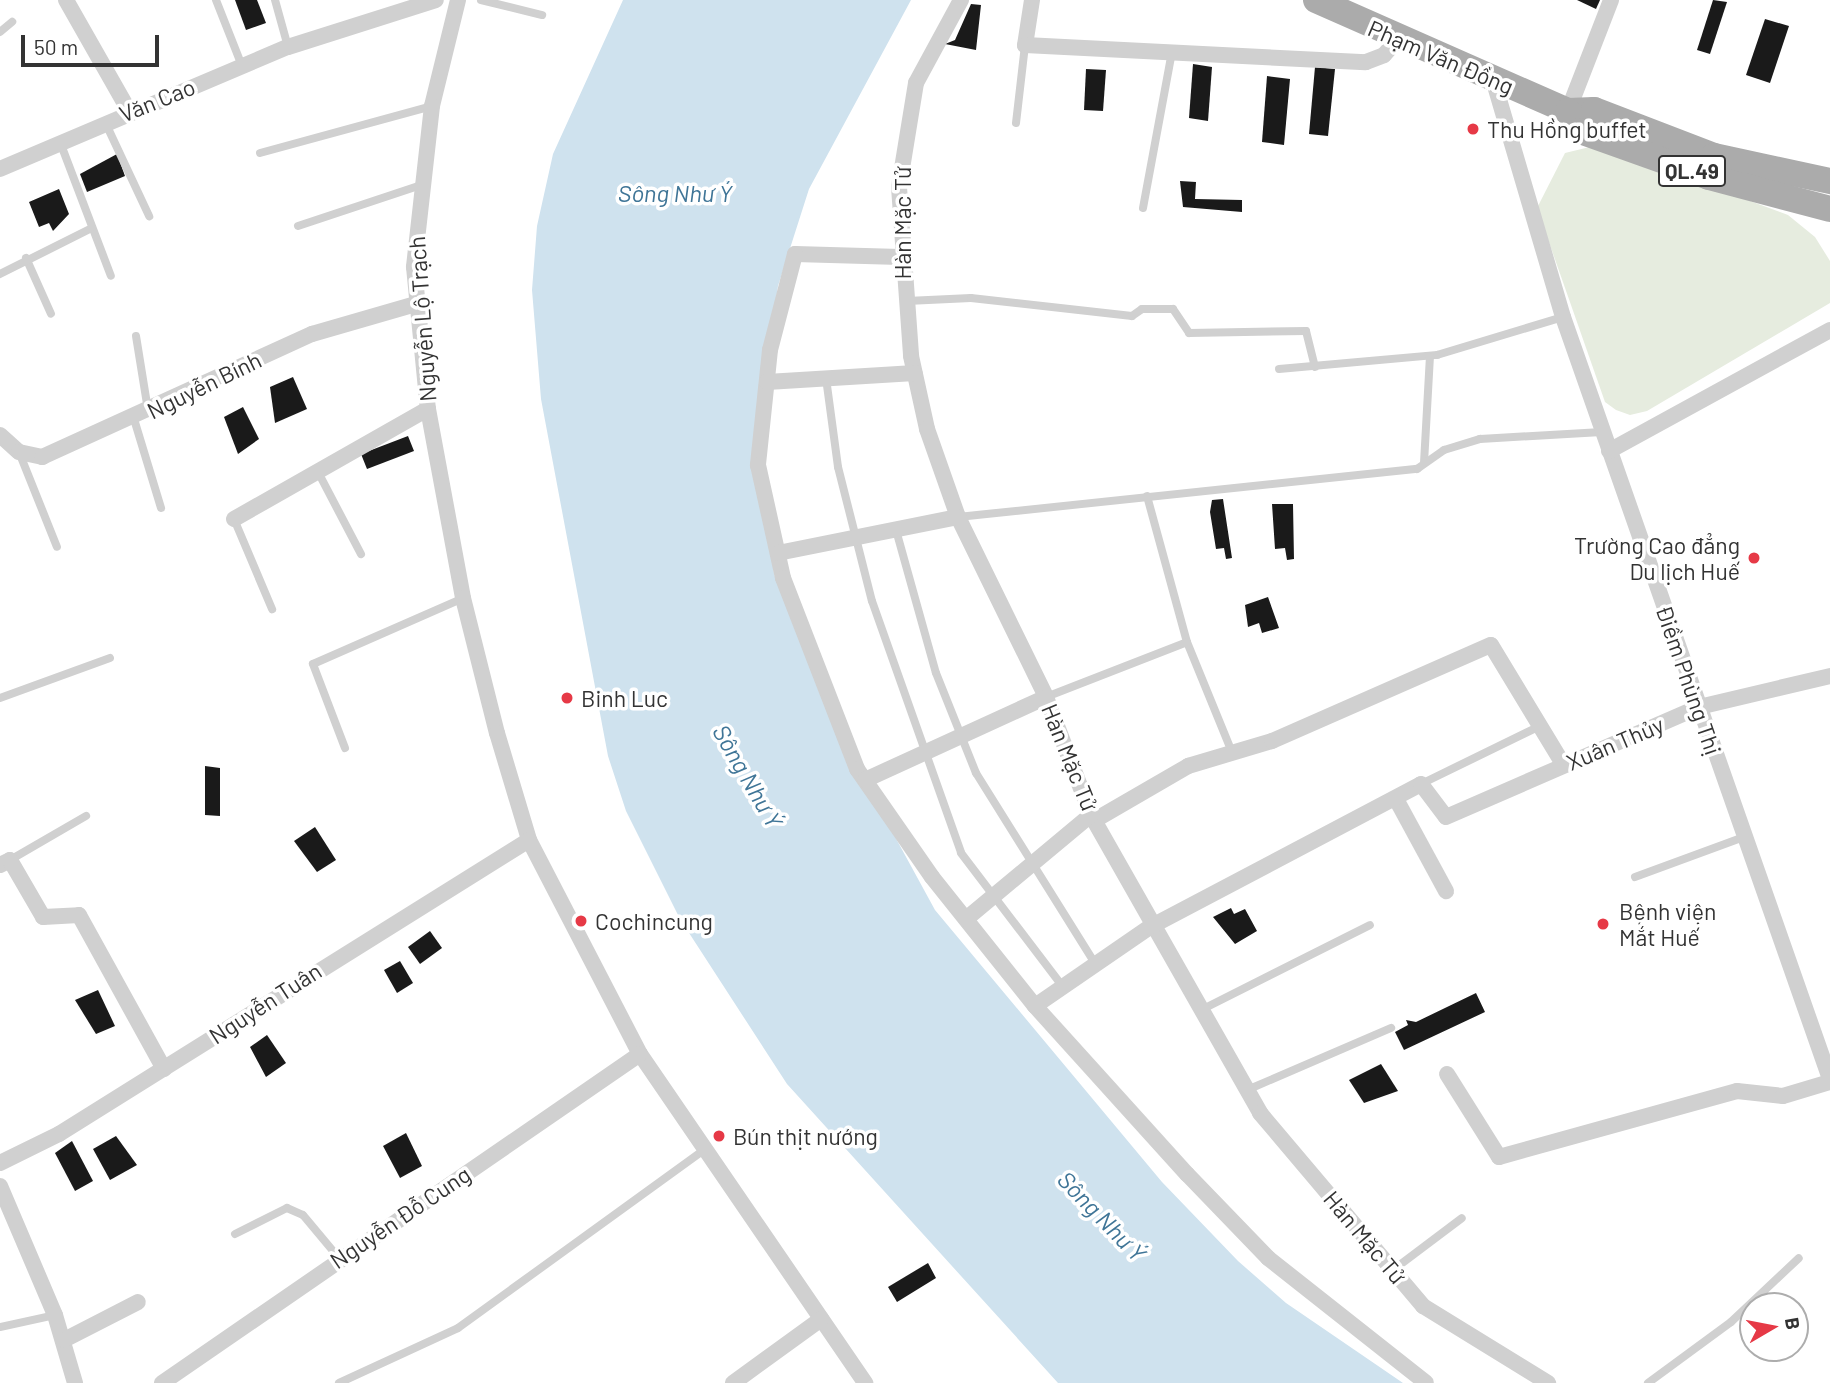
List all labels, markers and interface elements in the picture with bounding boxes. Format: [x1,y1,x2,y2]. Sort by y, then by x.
street label: Phạm Văn Đồng [1364,14,1518,100]
scale bar [24,21,163,65]
text: 50 m [34,34,78,59]
street label: Văn Cao [115,72,199,128]
place label: Thu Hồng buffet [1487,115,1647,143]
marker: Thu Hồng buffet [1465,121,1481,137]
road number: QL.49 [1657,154,1727,188]
street label: Hàn Mặc Tử [888,167,916,279]
water label: Sông Như Ý [618,179,732,207]
street label: Nguyễn Lộ Trạch [402,235,442,403]
street label: Nguyễn Bính [142,345,266,425]
place label: Trường Cao đẳng Du lịch Huế [1574,531,1740,585]
marker: Trường Cao đẳng Du lịch Huế [1746,550,1762,566]
street label: Điềm Phùng Thị [1650,602,1728,758]
place label: Binh Luc [581,684,668,712]
marker: Binh Luc [559,690,575,706]
street label: Hàn Mặc Tử [1036,700,1104,814]
street label: Xuân Thủy [1562,710,1668,776]
water label: Sông Như Ý [707,719,789,833]
place label: Bệnh viện Mắt Huế [1619,897,1716,951]
place label: Cochincung [595,907,713,935]
marker: Cochincung [573,913,589,929]
marker: Bệnh viện Mắt Huế [1593,914,1613,934]
street label: Nguyễn Tuân [204,957,326,1049]
place label: Bún thịt nướng [733,1122,878,1150]
marker: Bún thịt nướng [711,1128,727,1144]
street label: Nguyễn Đỗ Cung [325,1160,475,1274]
water label: Sông Như Ý [1052,1165,1152,1267]
street label: Hàn Mặc Tử [1318,1185,1412,1289]
north arrow [1739,1292,1809,1362]
text: B [1781,1316,1806,1331]

